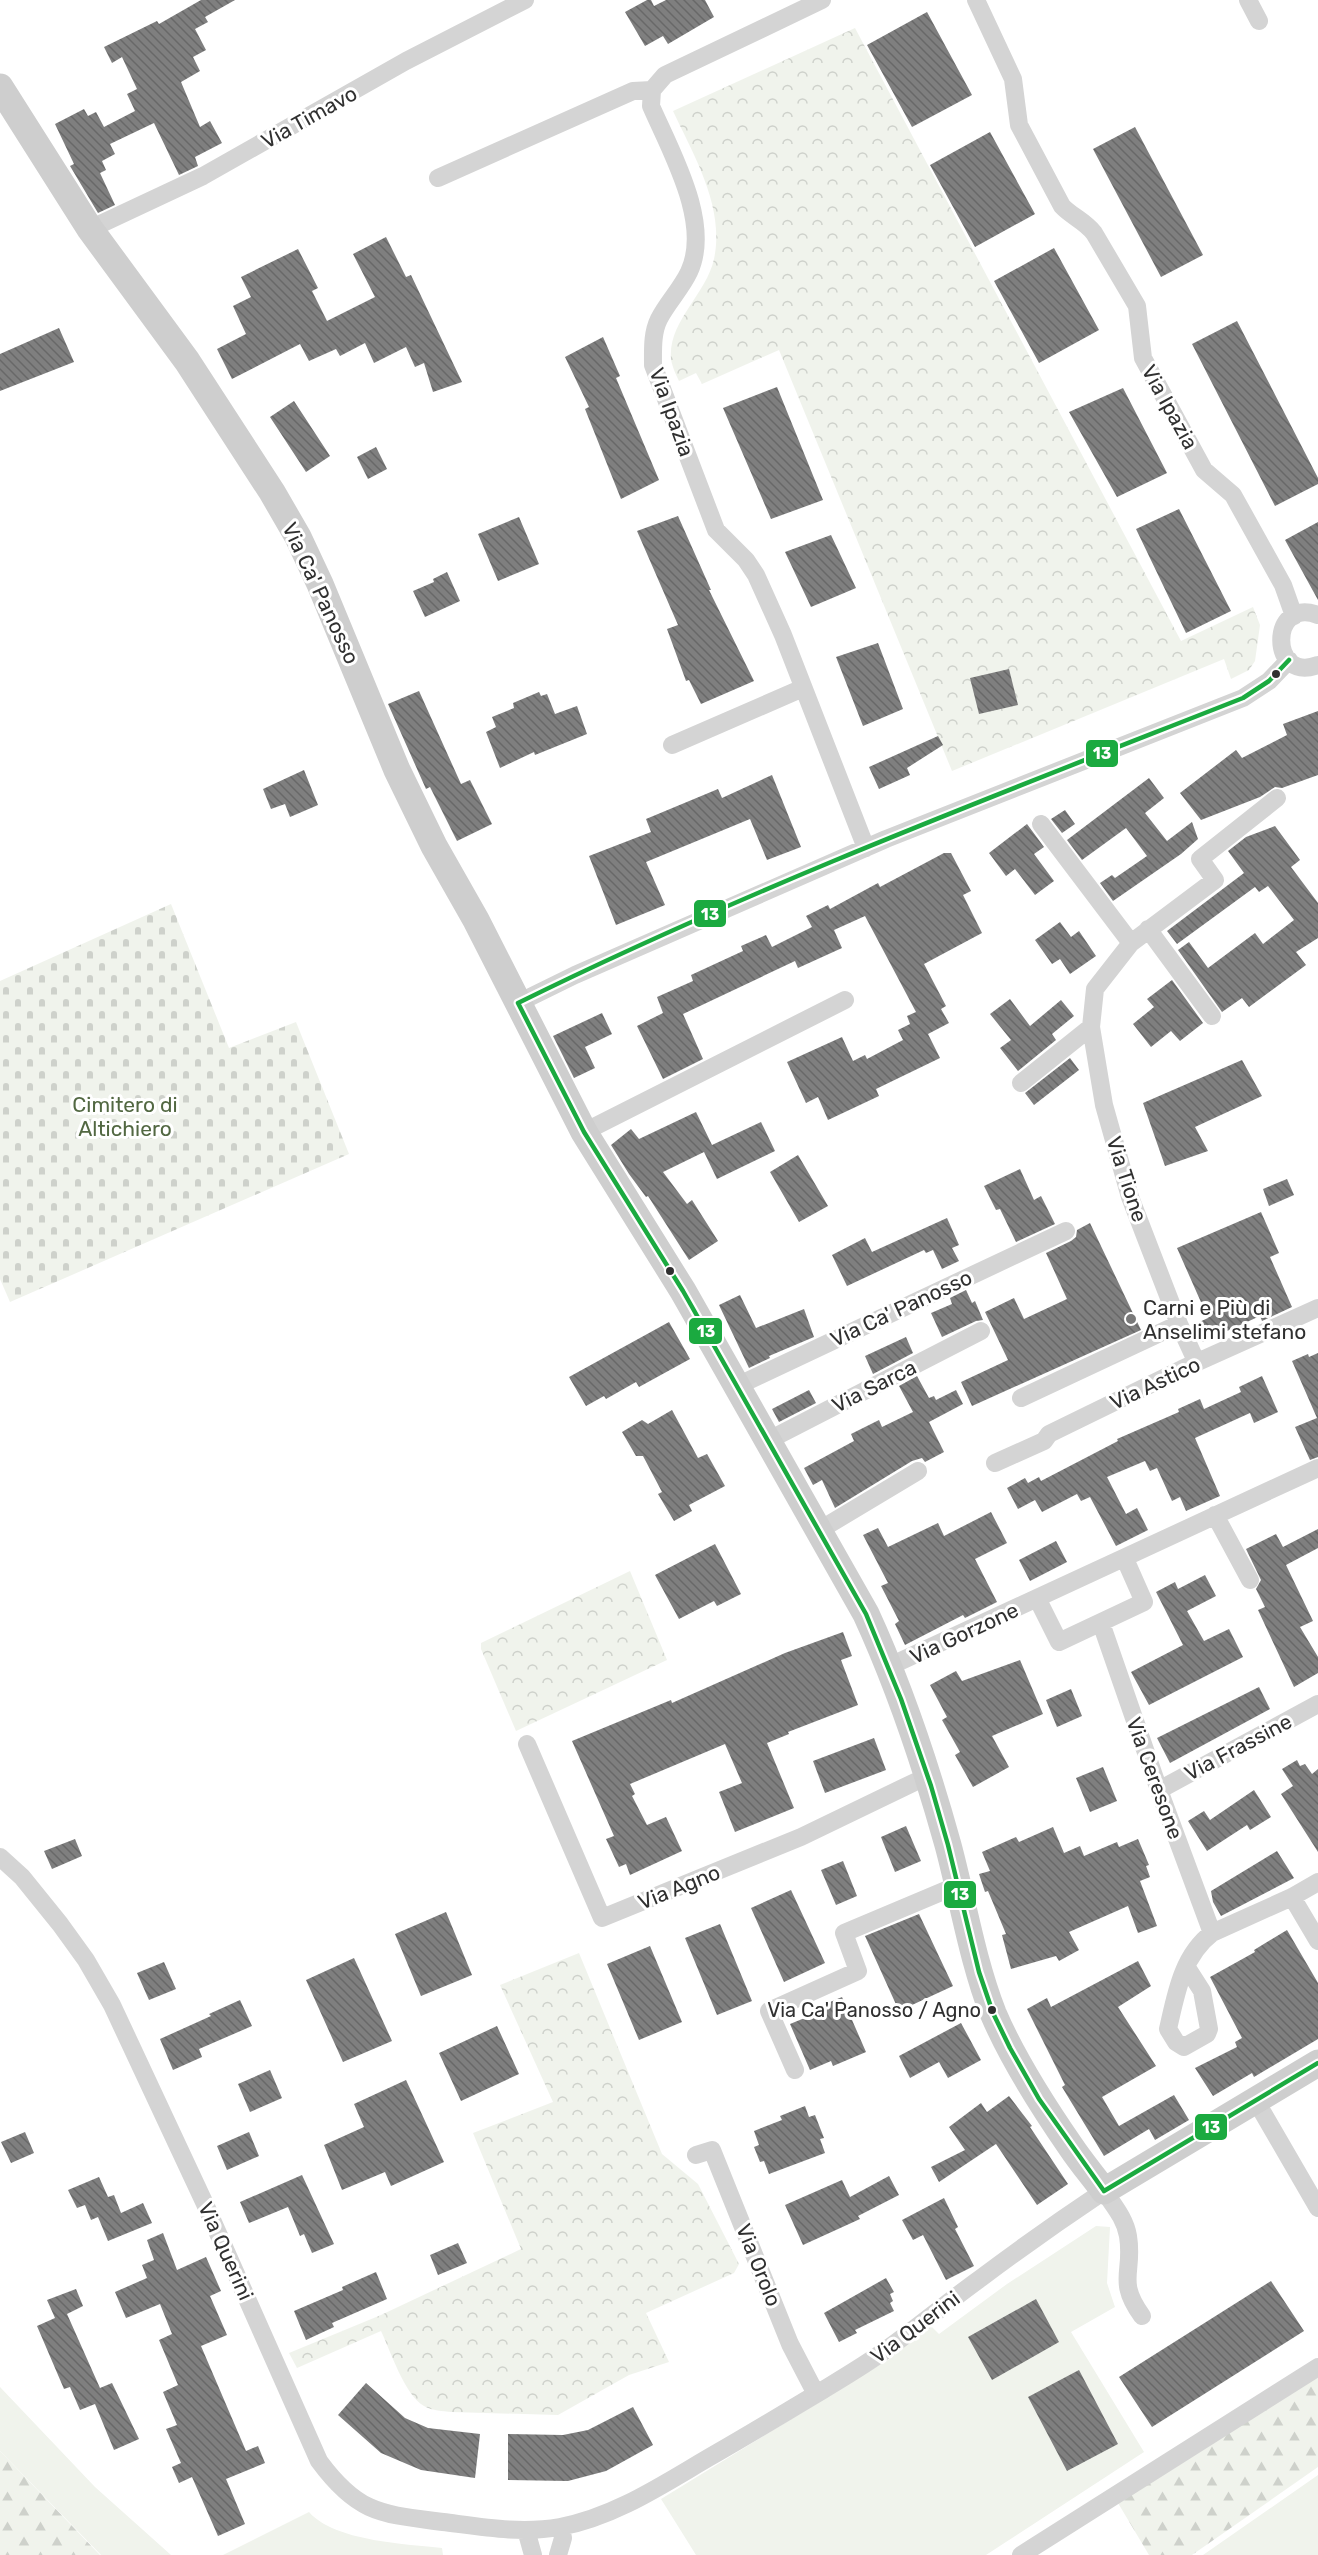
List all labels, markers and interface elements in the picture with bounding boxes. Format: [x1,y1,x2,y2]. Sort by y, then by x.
street label: Via Timavo [257,80,361,154]
street label: Via Ipazia [1137,360,1203,454]
street label: Via Ipazia [644,364,700,460]
street label: Via Ca' Panosso [277,518,365,668]
unlabelled marker [1270,668,1282,680]
line badge: 13 [1085,739,1119,768]
text: 13 [1093,744,1111,763]
line badge: 13 [693,899,727,928]
text: 13 [701,905,719,924]
park label: Cimitero di Altichiero [72,1092,178,1141]
street label: Via Tione [1101,1133,1153,1225]
street label: Via Ca' Panosso [826,1264,976,1352]
unlabelled marker [664,1265,676,1277]
place label: Carni e Più di Anselimi stefano [1143,1295,1306,1344]
marker: Carni e Più di Anselimi stefano [1124,1312,1138,1326]
line badge: 13 [688,1317,723,1345]
text: 13 [697,1322,715,1341]
street label: Via Astico [1106,1351,1204,1415]
street label: Via Sarca [828,1354,920,1418]
street label: Via Gorzone [906,1597,1022,1669]
street label: Via Frassine [1180,1708,1296,1786]
street label: Via Ceresone [1121,1714,1189,1842]
street label: Via Agno [634,1859,724,1915]
line badge: 13 [943,1880,977,1909]
text: 13 [951,1885,969,1904]
place label: Via Ca' Panosso / Agno [767,1998,981,2022]
marker: Via Ca' Panosso / Agno [986,2004,998,2016]
line badge: 13 [1194,2113,1228,2141]
text: 13 [1202,2118,1220,2137]
street label: Via Querini [193,2198,259,2304]
street label: Via Orolo [731,2220,787,2310]
street label: Via Querini [866,2285,964,2369]

